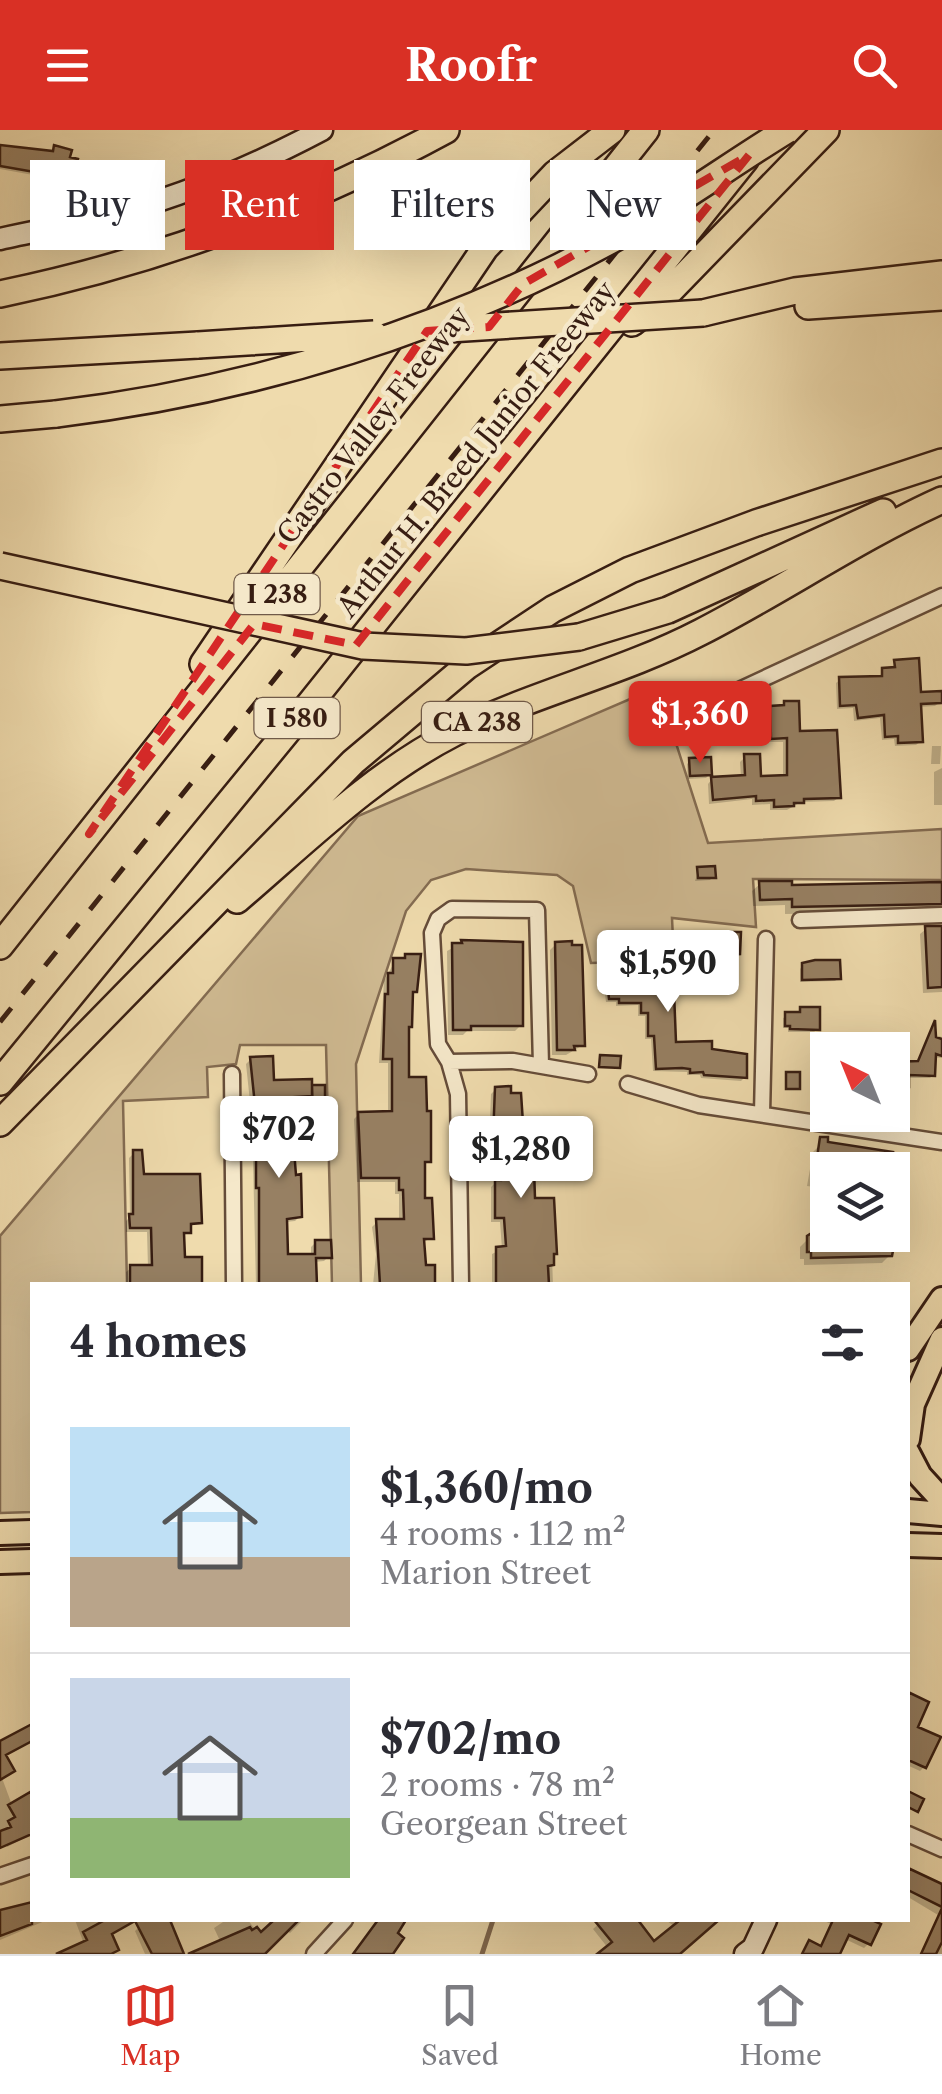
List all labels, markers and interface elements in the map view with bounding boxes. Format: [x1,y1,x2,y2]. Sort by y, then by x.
text: Roofr [405,37,537,93]
icon: menu [40,38,95,93]
icon: search [847,38,902,93]
chip: Buy [30,160,165,250]
chip: Rent [185,160,334,250]
chip: Filters [354,160,530,250]
chip: New [550,160,696,250]
street label: Arthur H. Breed Junior Freeway [329,274,622,625]
street label: Castro Valley Freeway [270,299,477,551]
road number: I 238 [234,574,320,614]
pin: $1,360 [619,681,781,766]
text: $1,360 [651,694,749,733]
road number: I 580 [254,698,340,738]
road number: CA 238 [422,702,532,742]
pin: $1,590 [587,930,749,1015]
text: $1,590 [619,943,717,982]
north arrow [810,1032,910,1132]
map controls [810,1032,910,1252]
pin: $702 [220,1096,338,1181]
text: $702 [242,1109,316,1148]
pin: $1,280 [440,1116,602,1201]
text: $1,280 [471,1129,571,1168]
button: layers [810,1152,910,1252]
icon: filters [815,1315,870,1370]
text: 4 homes [70,1316,247,1368]
text: $1,360/mo [380,1462,593,1514]
icon: home [150,1467,270,1587]
text: 4 rooms · 112 m² [380,1514,626,1553]
text: Marion Street [380,1553,591,1592]
text: $702/mo [380,1713,561,1765]
icon: home [150,1718,270,1838]
text: 2 rooms · 78 m² [380,1765,615,1804]
text: Georgean Street [380,1804,627,1843]
tab: Map [120,1978,180,2072]
tab: Saved [421,1978,499,2072]
tab: Home [739,1978,822,2072]

